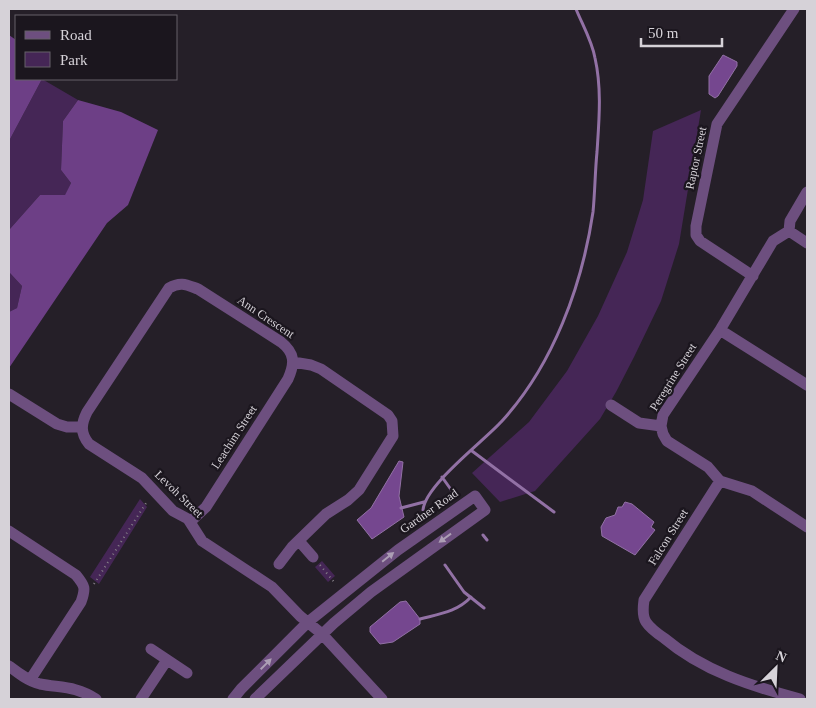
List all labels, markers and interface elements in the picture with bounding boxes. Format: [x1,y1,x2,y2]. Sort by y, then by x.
legend [15,15,178,80]
scale bar [641,15,722,47]
text: 50 m [648,25,679,41]
text: Road [60,27,92,43]
text: Park [60,52,88,68]
street label: Raptor Street [683,125,710,191]
street label: Ann Crescent [235,293,298,342]
street label: Peregrine Street [647,340,700,413]
street label: Leachim Street [208,402,260,471]
street label: Levoh Street [152,468,207,521]
street label: Gardner Road [397,486,461,536]
street label: Falcon Street [645,506,691,568]
one-way arrow [439,533,452,543]
one-way arrow [382,552,395,563]
north arrow [751,643,801,693]
text: N [773,648,789,665]
one-way arrow [260,658,272,670]

